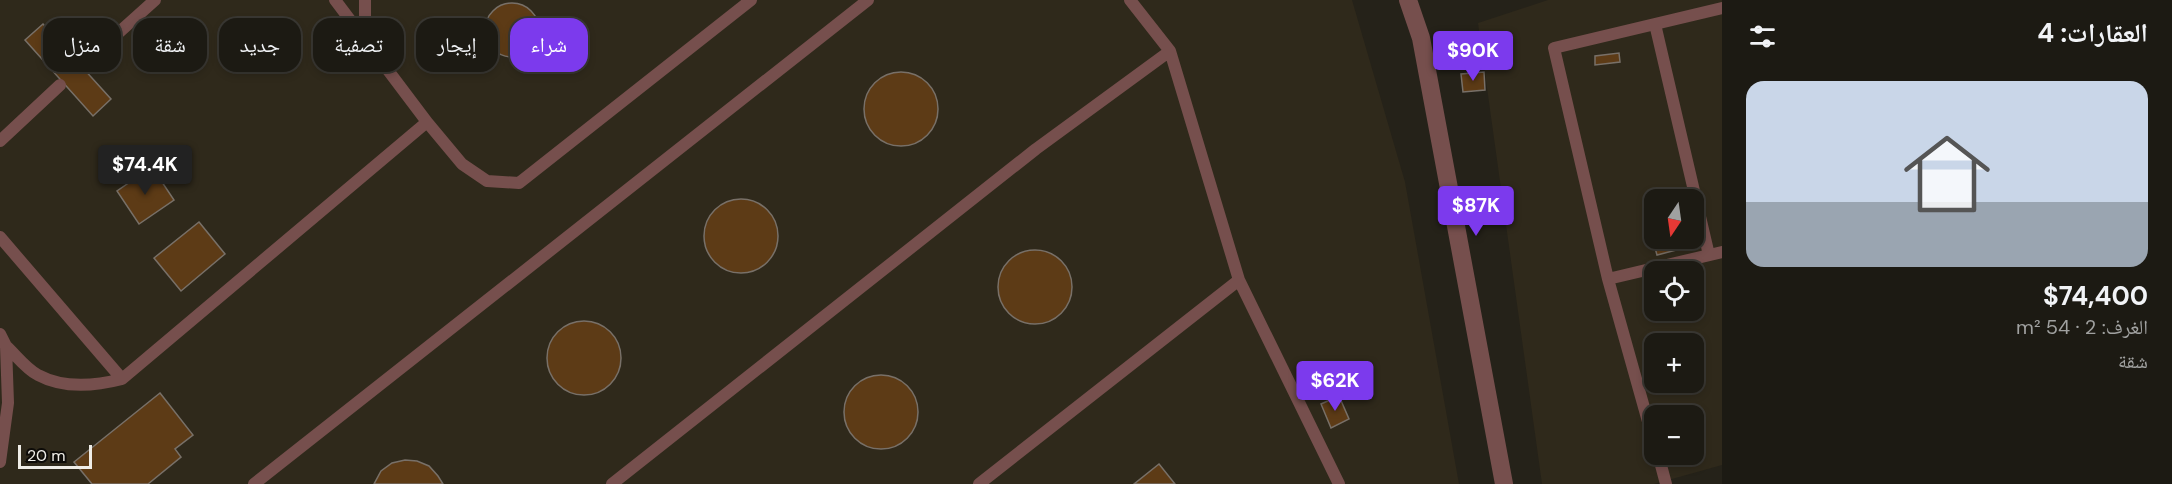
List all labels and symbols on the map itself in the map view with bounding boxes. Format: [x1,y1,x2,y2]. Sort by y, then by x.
pin: $90K [1437,31,1509,82]
pin: $74.4K [96,145,194,196]
pin: $87K [1440,186,1512,237]
north arrow [1644,189,1704,249]
pin: $62K [1299,361,1371,412]
scale bar [18,442,92,470]

